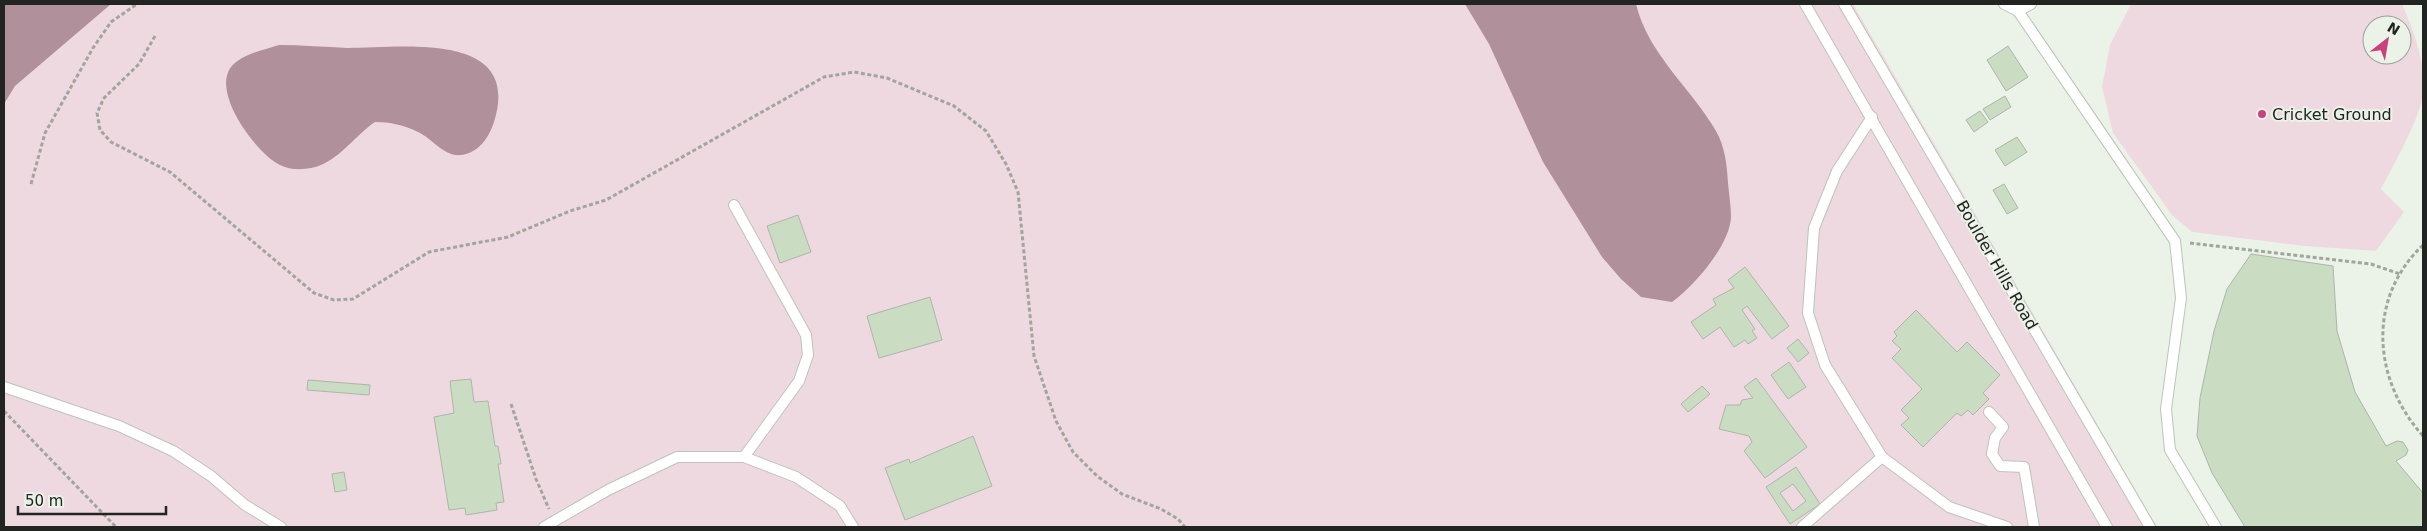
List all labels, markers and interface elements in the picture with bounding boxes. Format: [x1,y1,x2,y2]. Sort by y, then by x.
north arrow [2362,15,2412,65]
text: N [2385,19,2403,39]
place label: Cricket Ground [2272,105,2392,124]
marker: Cricket Ground [2256,108,2268,120]
street label: Boulder Hills Road [1952,197,2042,333]
scale bar [18,484,165,516]
text: 50 m [25,492,63,510]

